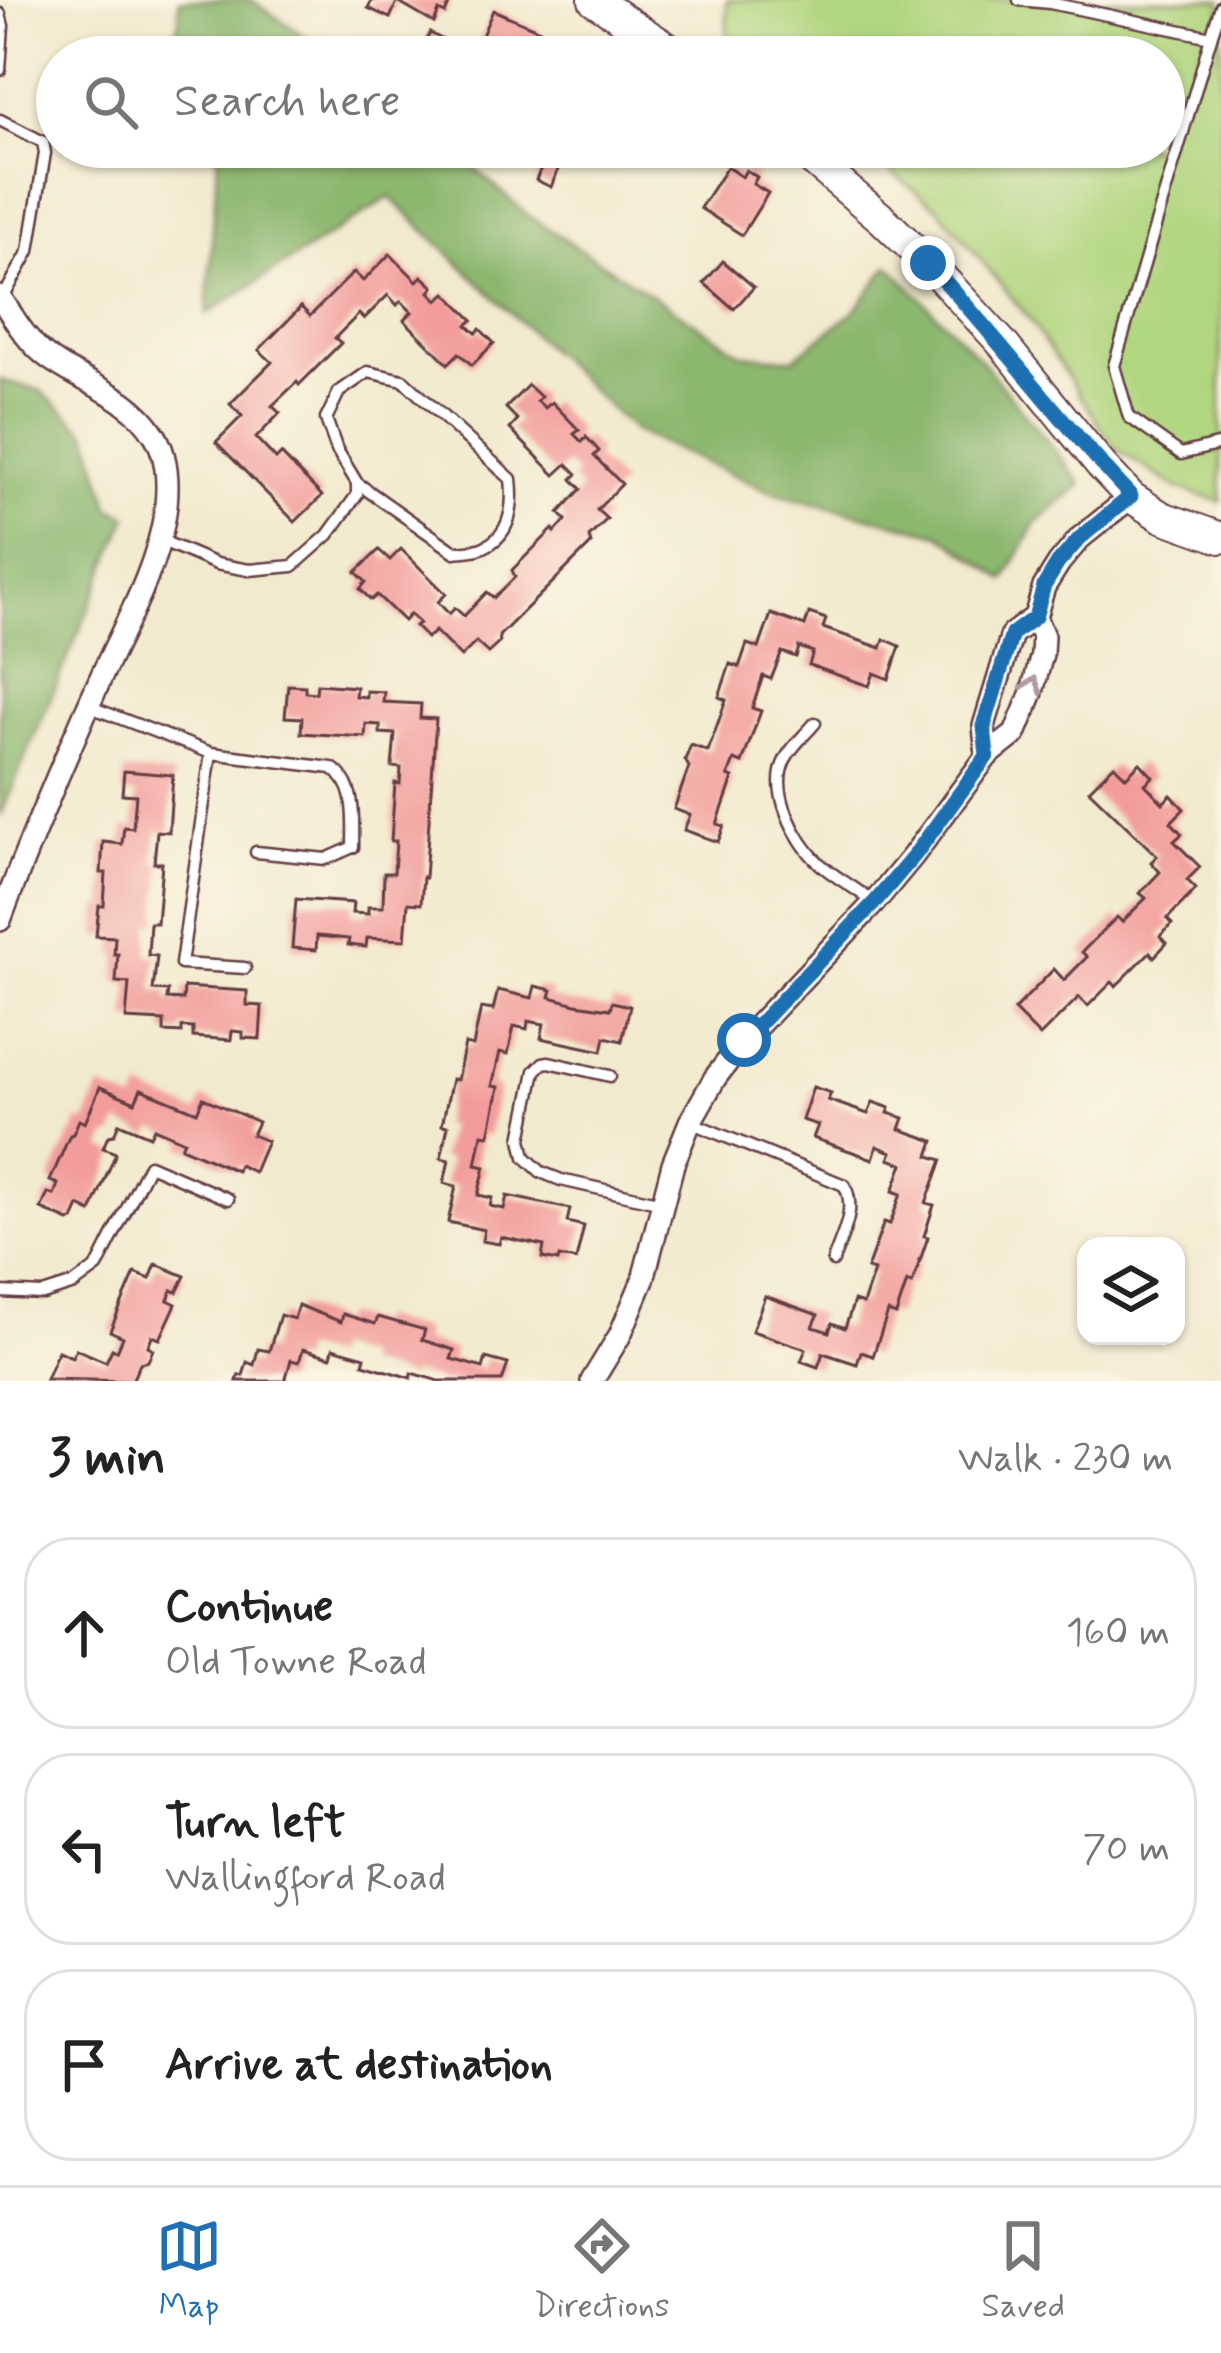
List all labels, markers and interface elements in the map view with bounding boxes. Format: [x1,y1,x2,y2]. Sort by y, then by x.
search box [36,36,1185,168]
icon: search [78,69,144,135]
text: Search here [174,73,401,132]
route end [901,236,955,290]
one-way arrow [1019,675,1044,696]
route start [717,1013,771,1067]
map controls [1077,1237,1185,1345]
button: layers [1077,1237,1185,1345]
text: 3 min [48,1426,166,1492]
text: Walk · 230 m [958,1434,1173,1485]
text: Continue [165,1578,333,1637]
icon: ahead [51,1600,117,1666]
text: 160 m [1066,1608,1170,1659]
text: Old Towne Road [165,1637,427,1688]
text: Turn left [165,1794,345,1853]
icon: left [51,1816,117,1882]
text: 70 m [1082,1824,1170,1875]
text: Wallingford Road [165,1853,446,1904]
icon: arrive [51,2032,117,2098]
text: Arrive at destination [165,2036,553,2095]
tab: Map [156,2213,222,2329]
tab: Directions [534,2213,670,2329]
tab: Saved [982,2213,1065,2329]

